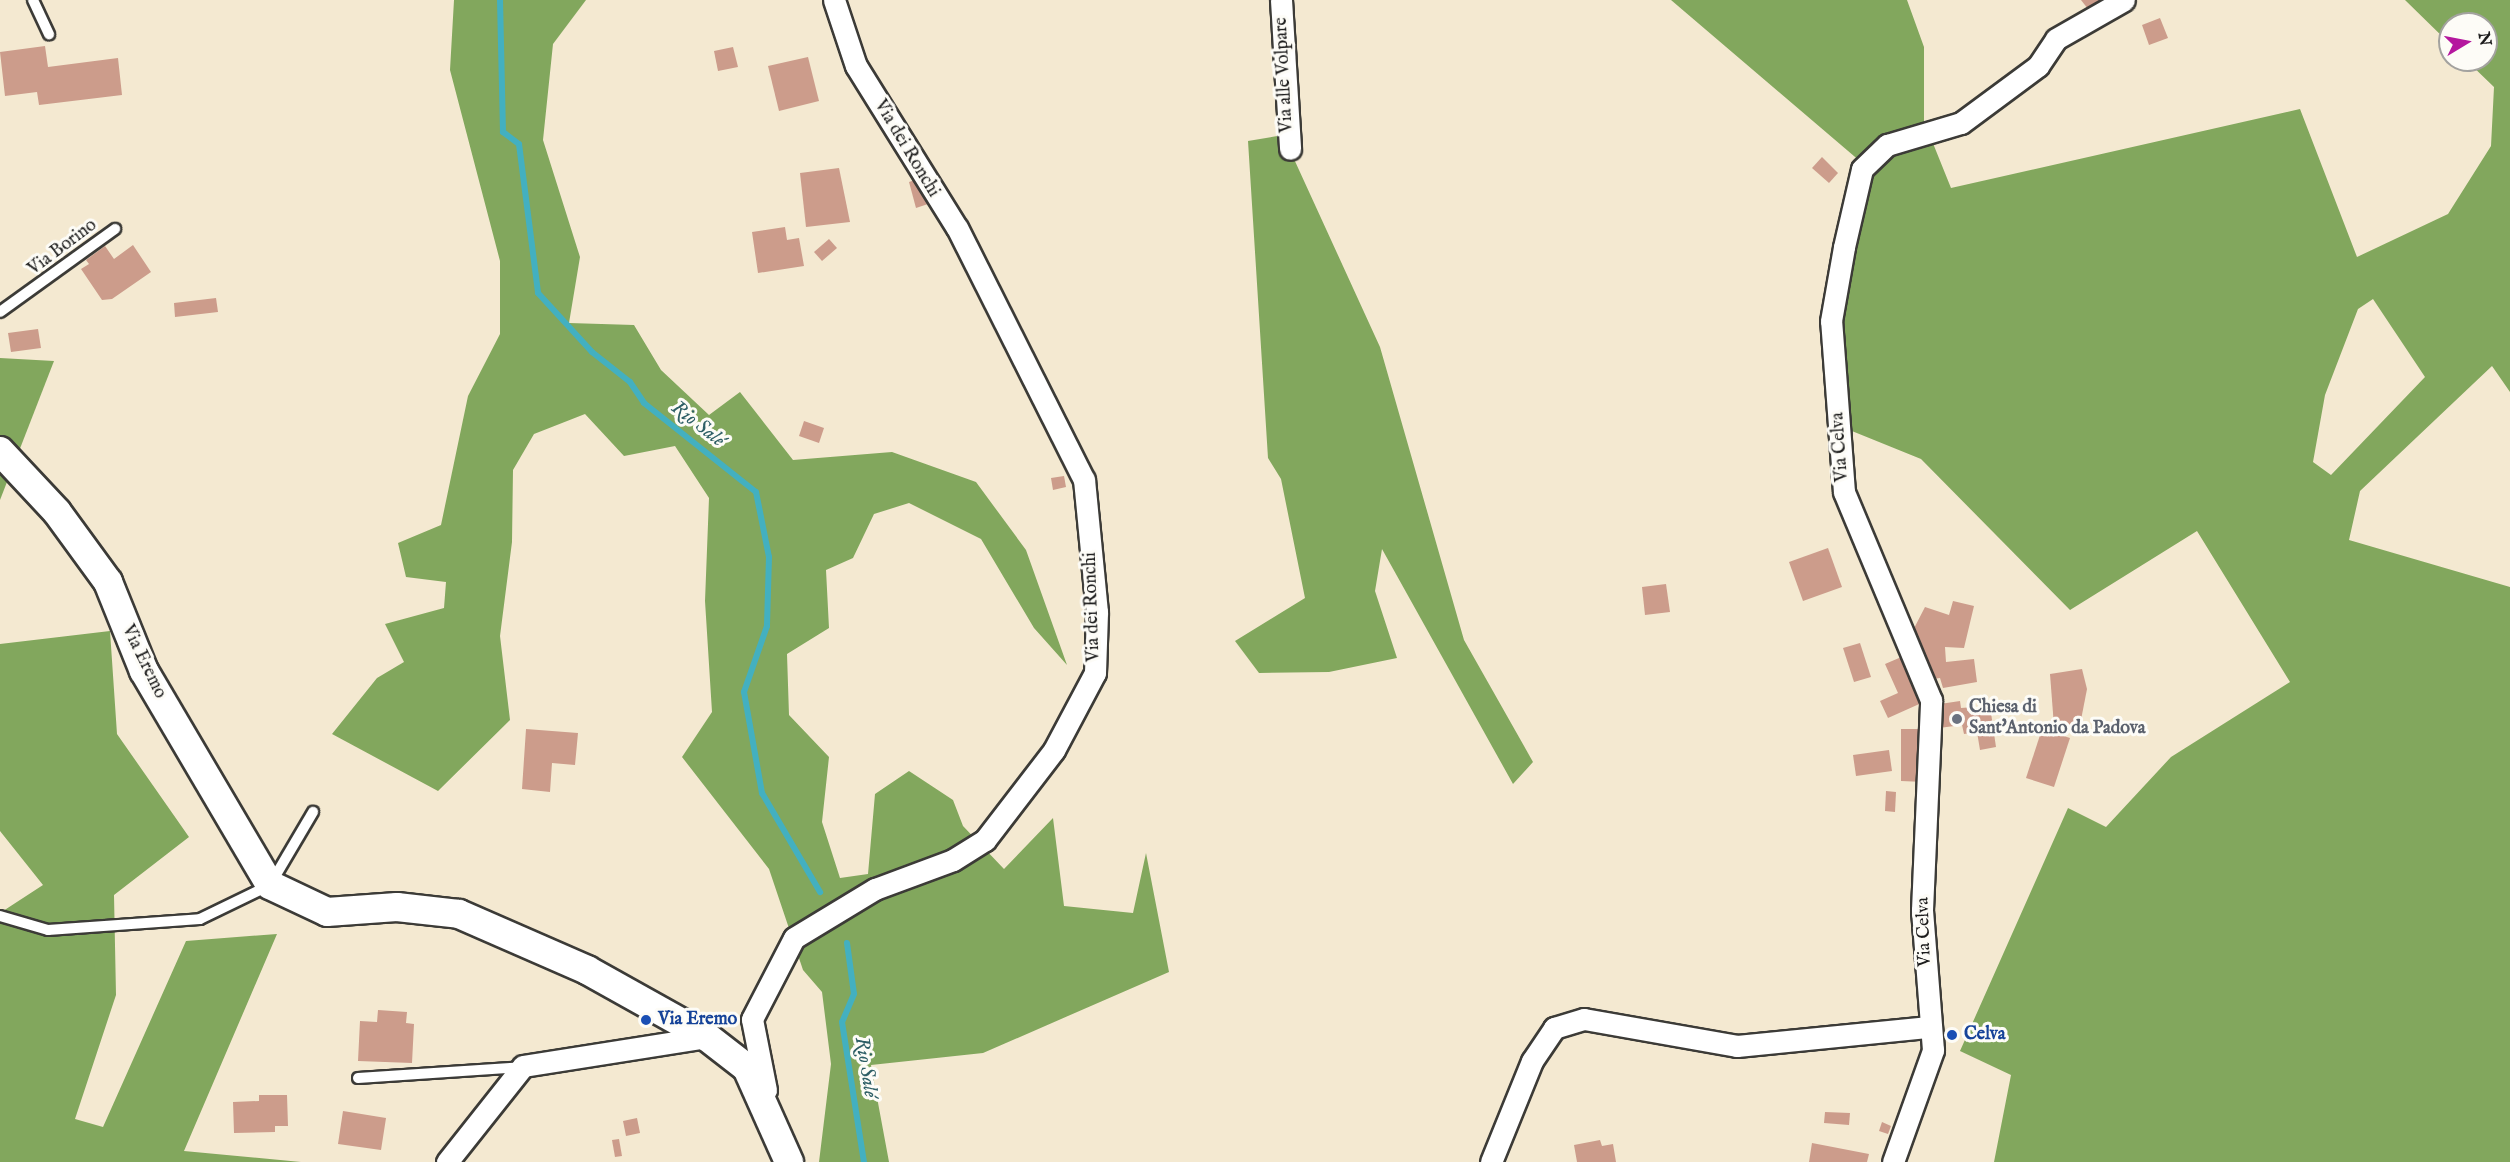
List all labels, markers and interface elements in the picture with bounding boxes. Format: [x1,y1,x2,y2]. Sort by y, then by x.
north arrow [2438,12,2498,72]
street label: Via alle Volpare [1271,17,1299,133]
text: N [2473,31,2495,48]
street label: Via dei Ronchi [868,96,944,202]
street label: Via Borino [24,215,102,281]
water label: Rio Salé [667,396,729,452]
street label: Via Celva [1828,411,1854,483]
street label: Via dei Ronchi [1080,552,1106,662]
street label: Via Eremo [116,622,170,702]
place label: Chiesa di Sant'Antonio da Padova [1969,698,2146,740]
marker: Chiesa di Sant'Antonio da Padova [1950,712,1964,726]
street label: Via Celva [1913,897,1937,967]
place label: Via Eremo [658,1009,737,1031]
marker: Via Eremo [639,1013,653,1027]
place label: Celva [1964,1024,2006,1046]
marker: Celva [1945,1028,1959,1042]
water label: Rio Salé [849,1035,883,1099]

